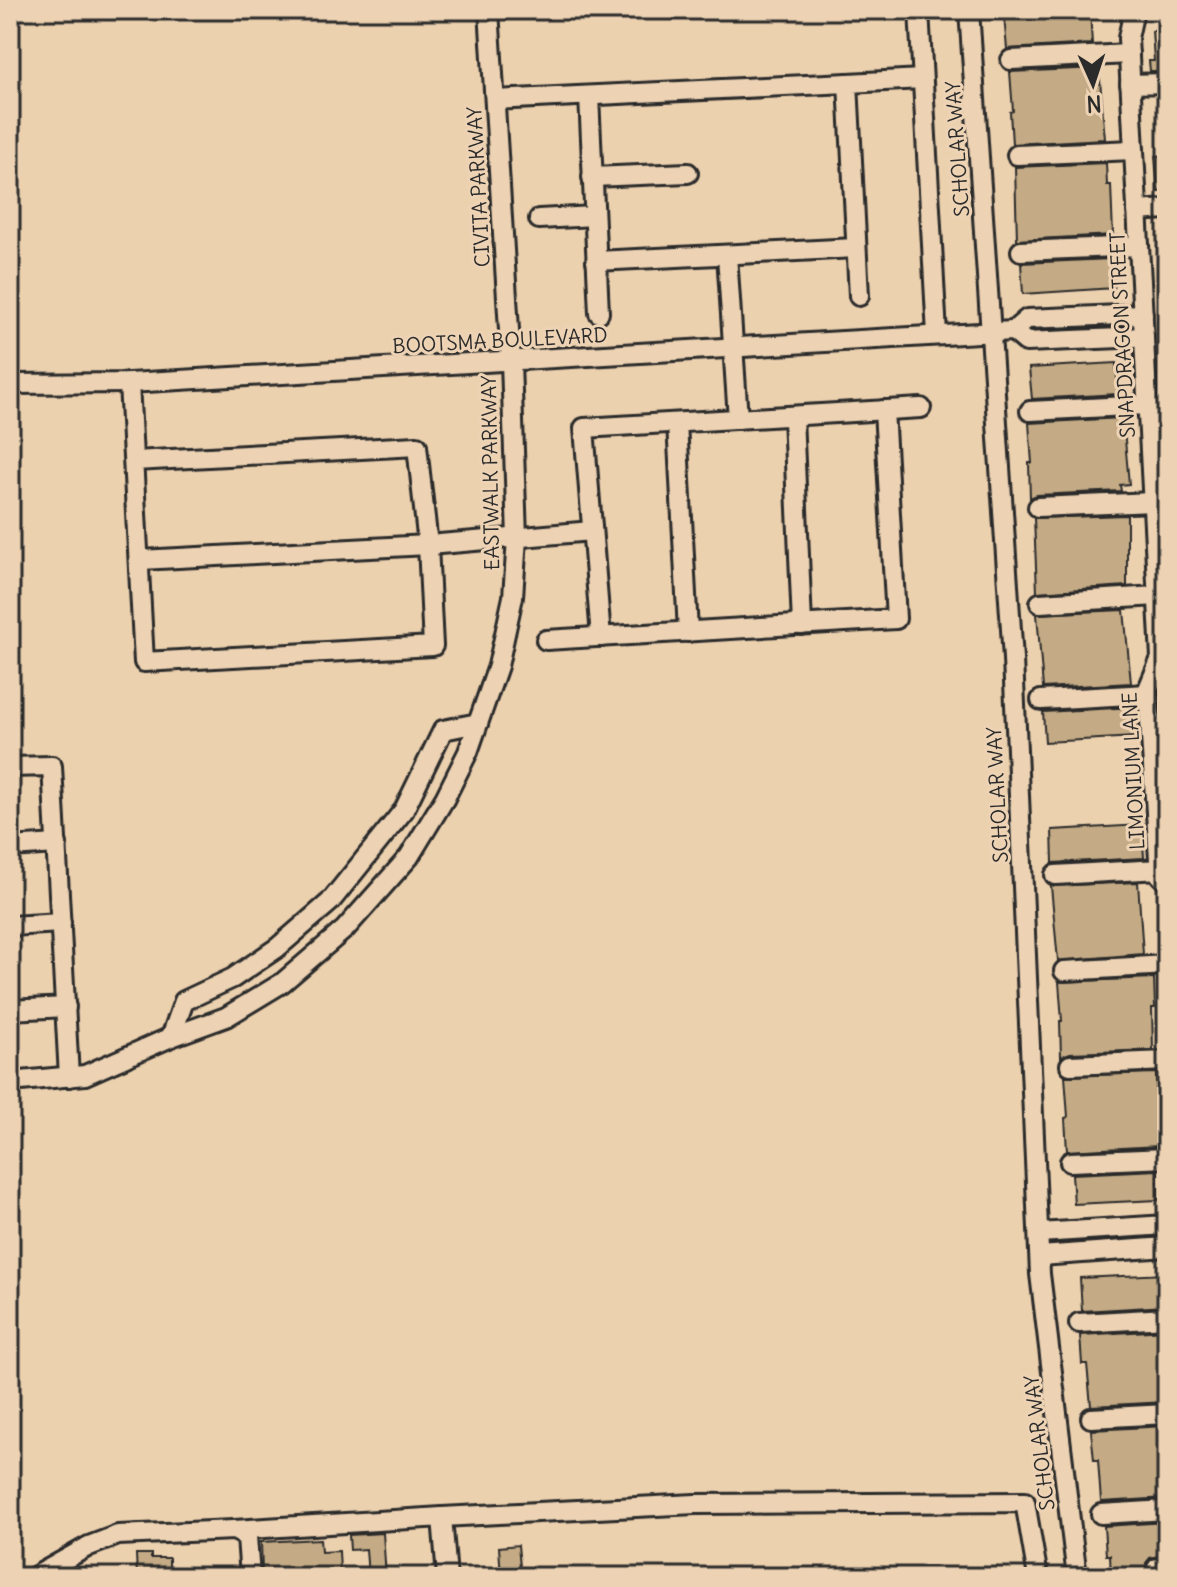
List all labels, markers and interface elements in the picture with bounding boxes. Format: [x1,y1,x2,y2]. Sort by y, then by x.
north arrow [1053,44,1133,124]
street label: SCHOLAR WAY [940,80,974,218]
text: N [1086,90,1102,118]
street label: CIVITA PARKWAY [461,106,495,268]
street label: SNAPDRAGON STREET [1104,231,1140,439]
street label: BOOTSMA BOULEVARD [392,322,608,358]
street label: EASTWALK PARKWAY [476,375,504,571]
street label: LIMONIUM LANE [1116,692,1150,850]
street label: SCHOLAR WAY [981,726,1013,864]
street label: SCHOLAR WAY [1018,1374,1060,1512]

